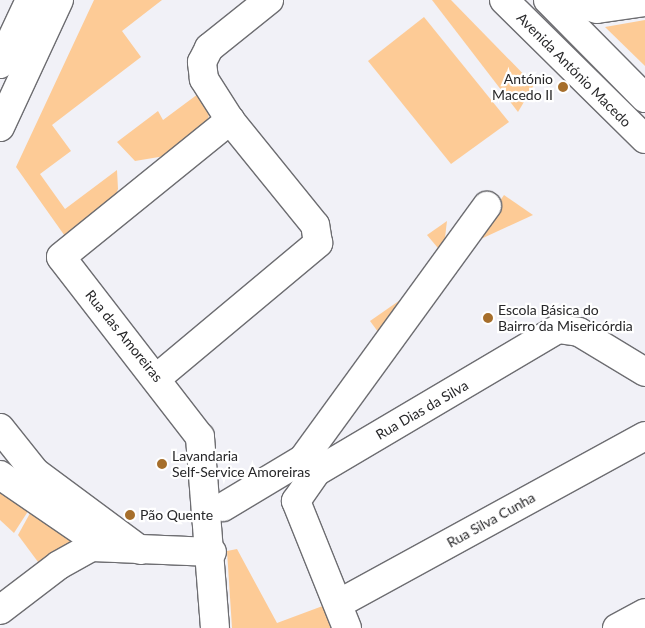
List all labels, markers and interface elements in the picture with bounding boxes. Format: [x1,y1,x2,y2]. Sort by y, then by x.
street label: Avenida António Macedo [513,9,635,131]
place label: António Macedo II [492,71,553,104]
marker: António Macedo II [557,81,569,93]
street label: Rua das Amoreiras [82,287,166,385]
place label: Escola Básica do Bairro da Misericórdia [498,302,633,334]
marker: Escola Básica do Bairro da Misericórdia [482,312,494,324]
street label: Rua Dias da Silva [373,377,471,443]
place label: Lavandaria Self-Service Amoreiras [172,448,311,481]
marker: Lavandaria Self-Service Amoreiras [156,458,168,470]
street label: Rua Silva Cunha [444,489,538,551]
place label: Pão Quente [140,507,213,523]
marker: Pão Quente [124,509,136,521]

